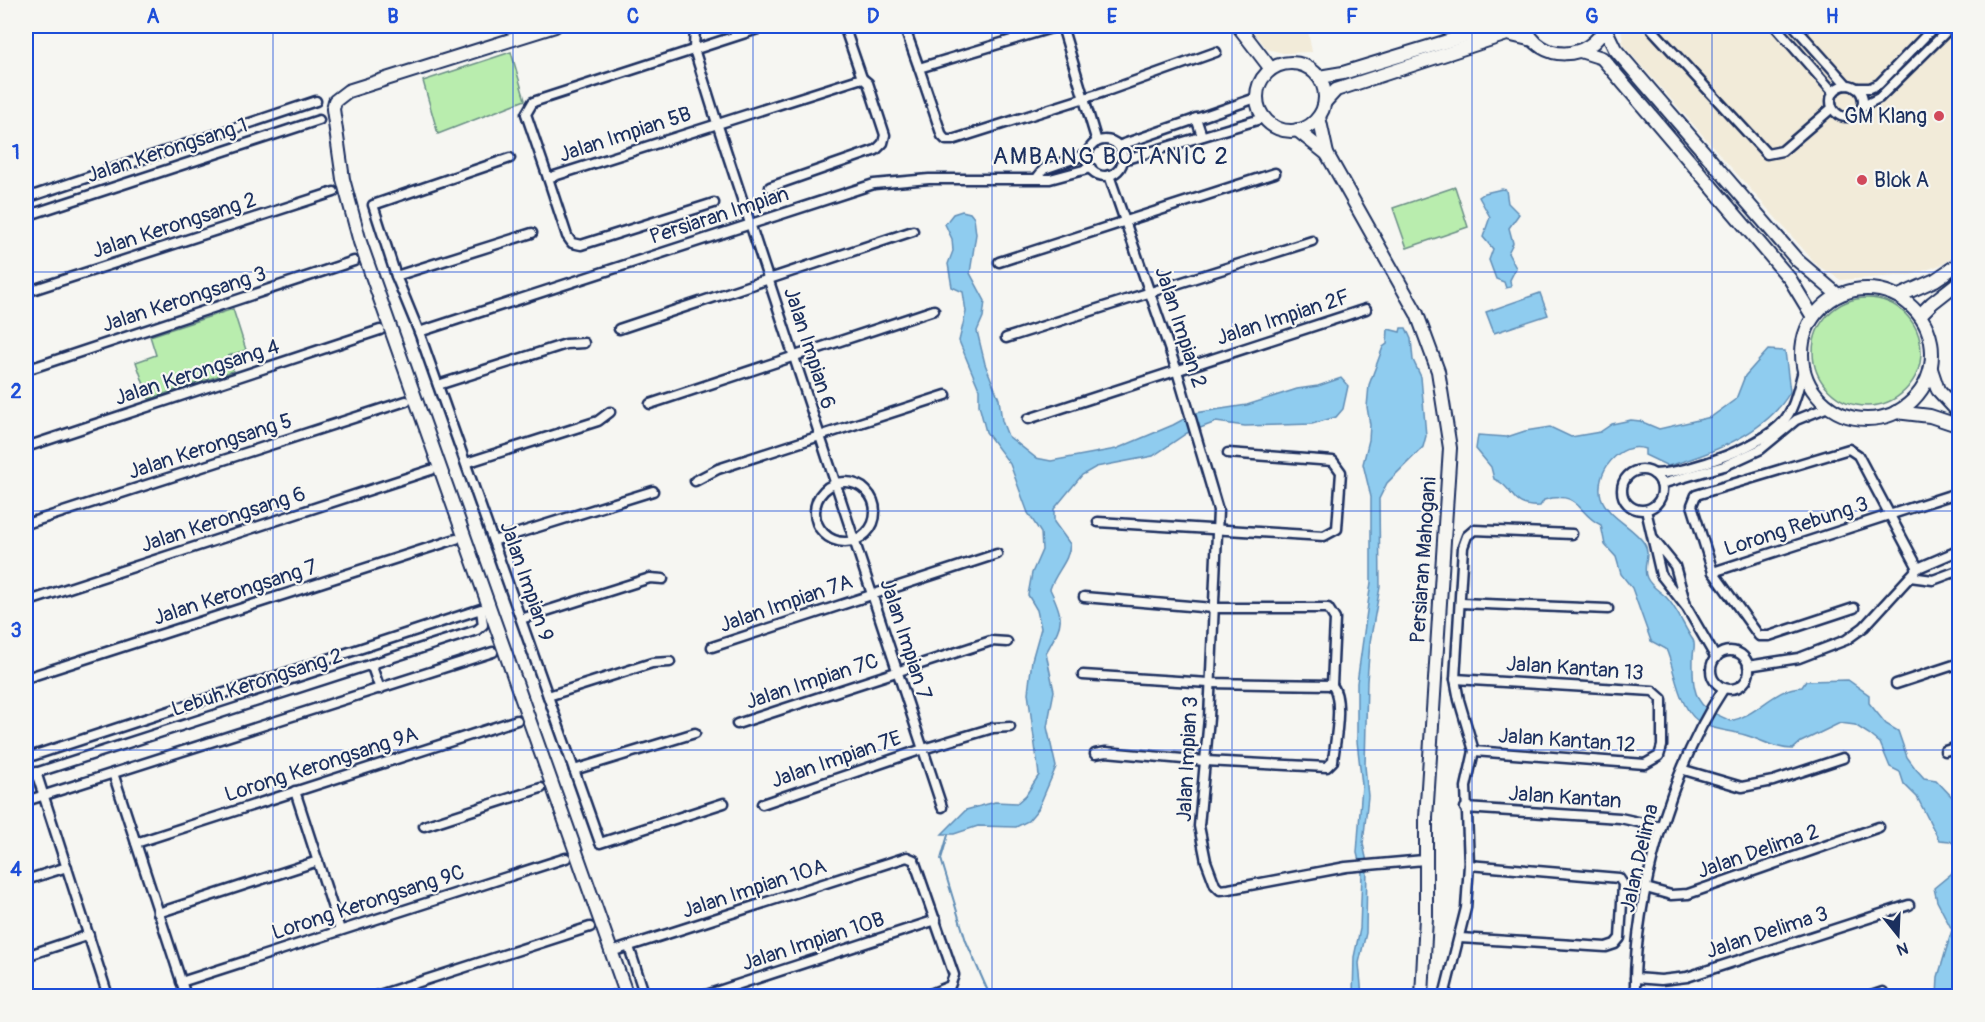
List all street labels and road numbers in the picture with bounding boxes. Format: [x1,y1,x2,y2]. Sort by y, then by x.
street label: Jalan Impian 5B [556,100,695,169]
street label: Jalan Kerongsang 1 [83,112,251,189]
street label: Persiaran Impian [646,180,792,251]
street label: Jalan Kerongsang 2 [89,186,260,265]
street label: Jalan Kerongsang 3 [99,260,270,339]
street label: Jalan Impian 2 [1148,263,1213,391]
street label: Jalan Impian 2F [1213,283,1353,352]
street label: Jalan Impian 6 [777,284,842,412]
street label: Jalan Kerongsang 4 [111,333,283,412]
street label: Jalan Kerongsang 5 [125,407,296,486]
street label: Persiaran Mahogani [1404,476,1443,644]
street label: Jalan Kerongsang 6 [137,480,309,559]
street label: Lorong Rebung 3 [1720,490,1872,563]
street label: Jalan Impian 9 [493,518,560,645]
street label: Jalan Kerongsang 7 [150,553,320,632]
street label: Jalan Impian 7A [716,568,856,639]
street label: Jalan Impian 7 [873,575,938,703]
street label: Lebuh Kerongsang 2 [168,642,346,723]
street label: Jalan Impian 7C [742,647,882,716]
street label: Jalan Kantan 13 [1505,650,1645,687]
street label: Jalan Impian 3 [1171,695,1204,823]
street label: Lorong Kerongsang 9A [221,720,421,809]
street label: Jalan Kantan 12 [1497,722,1637,759]
street label: Jalan Impian 7E [767,725,905,794]
street label: Jalan Kantan [1507,780,1622,815]
street label: Jalan Delima [1614,801,1665,915]
street label: Jalan Delima 2 [1694,818,1823,885]
street label: Jalan Impian 10A [678,852,830,925]
street label: Lorong Kerongsang 9C [268,859,468,946]
street label: Jalan Delima 3 [1703,900,1832,965]
street label: Jalan Impian 10B [738,906,888,977]

